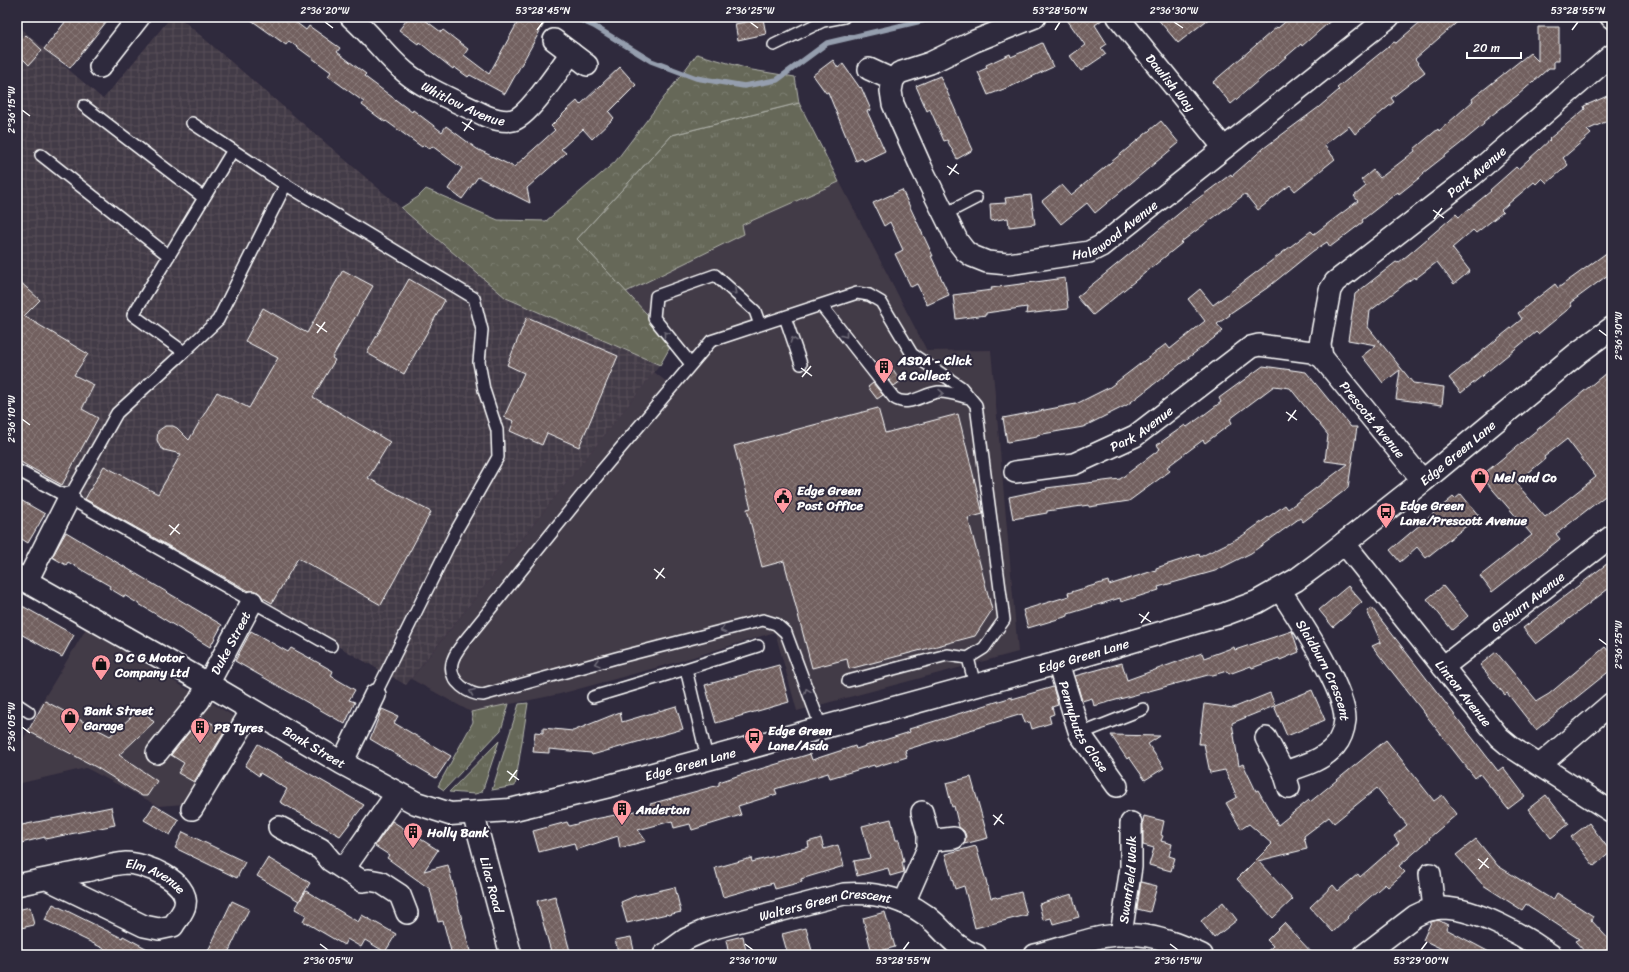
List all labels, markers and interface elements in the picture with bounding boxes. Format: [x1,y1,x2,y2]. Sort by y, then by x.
text: 2°36'20"W [301,2,350,20]
text: 53°28'45"N [516,2,570,20]
text: 2°36'25"W [726,2,775,20]
text: 53°28'50"N [1033,2,1088,20]
text: 2°36'30"W [1150,2,1199,20]
text: 53°28'55"N [1551,2,1605,20]
scale bar [1467,34,1521,60]
text: 20 m [1473,37,1500,59]
street label: Dawlish Way [1140,48,1202,117]
street label: Whitlow Avenue [417,74,507,132]
text: 2°36'15"W [3,86,21,134]
street label: Park Avenue [1441,139,1512,203]
street label: Halewood Avenue [1070,193,1163,266]
one-way arrow [729,287,737,295]
text: 2°36'30"W [1610,311,1628,360]
one-way arrow [664,331,671,338]
one-way arrow [840,331,847,338]
one-way arrow [789,337,798,344]
place label: ASDA - Click & Collect [897,349,972,387]
building icon: ASDA - Click & Collect [873,356,895,384]
street label: Prescott Avenue [1334,375,1412,463]
one-way arrow [938,389,944,397]
text: 2°36'10"W [3,395,21,443]
street label: Park Avenue [1106,399,1178,458]
street label: Edge Green Lane [1414,414,1501,491]
shop icon: Mel and Co [1469,466,1491,494]
place label: Mel and Co [1493,466,1557,489]
place label: Edge Green Post Office [797,479,864,517]
public building icon: Edge Green Post Office [772,486,794,514]
place label: Edge Green Lane/Prescott Avenue [1400,494,1528,532]
bus stop icon: Edge Green Lane/Prescott Avenue [1375,501,1397,529]
street label: Gisburn Avenue [1485,565,1570,638]
street label: Duke Street [204,606,257,679]
street label: Slaidburn Crescent [1290,615,1357,721]
text: 2°36'25"W [1610,620,1628,669]
one-way arrow [720,625,727,634]
street label: Edge Green Lane [1035,631,1132,679]
place label: D C G Motor Company Ltd [114,646,190,684]
shop icon: D C G Motor Company Ltd [90,653,112,681]
street label: Linton Avenue [1430,654,1498,732]
one-way arrow [594,658,601,667]
street label: Pennybutts Close [1053,678,1116,778]
one-way arrow [803,687,811,694]
one-way arrow [469,689,476,697]
place label: Bank Street Garage [83,699,154,737]
text: 2°36'05"W [3,702,21,752]
shop icon: Bank Street Garage [59,706,81,734]
building icon: PB Tyres [189,716,211,744]
place label: PB Tyres [214,716,264,739]
street label: Bank Street [279,719,350,775]
place label: Edge Green Lane/Asda [768,719,833,757]
bus stop icon: Edge Green Lane/Asda [743,726,765,754]
street label: Edge Green Lane [642,740,739,787]
building icon: Anderton [611,798,633,826]
place label: Anderton [635,798,691,821]
building icon: Holly Bank [402,821,424,849]
place label: Holly Bank [426,821,490,844]
street label: Swanfield Walk [1111,836,1143,925]
street label: Elm Avenue [125,851,192,898]
street label: Lilac Road [474,854,511,916]
street label: Walters Green Crescent [756,882,895,927]
text: 2°36'05"W [303,952,353,970]
text: 2°36'10"W [729,952,777,970]
text: 53°28'55"N [876,952,930,970]
text: 2°36'15"W [1154,952,1202,970]
text: 53°29'00"N [1393,952,1449,970]

